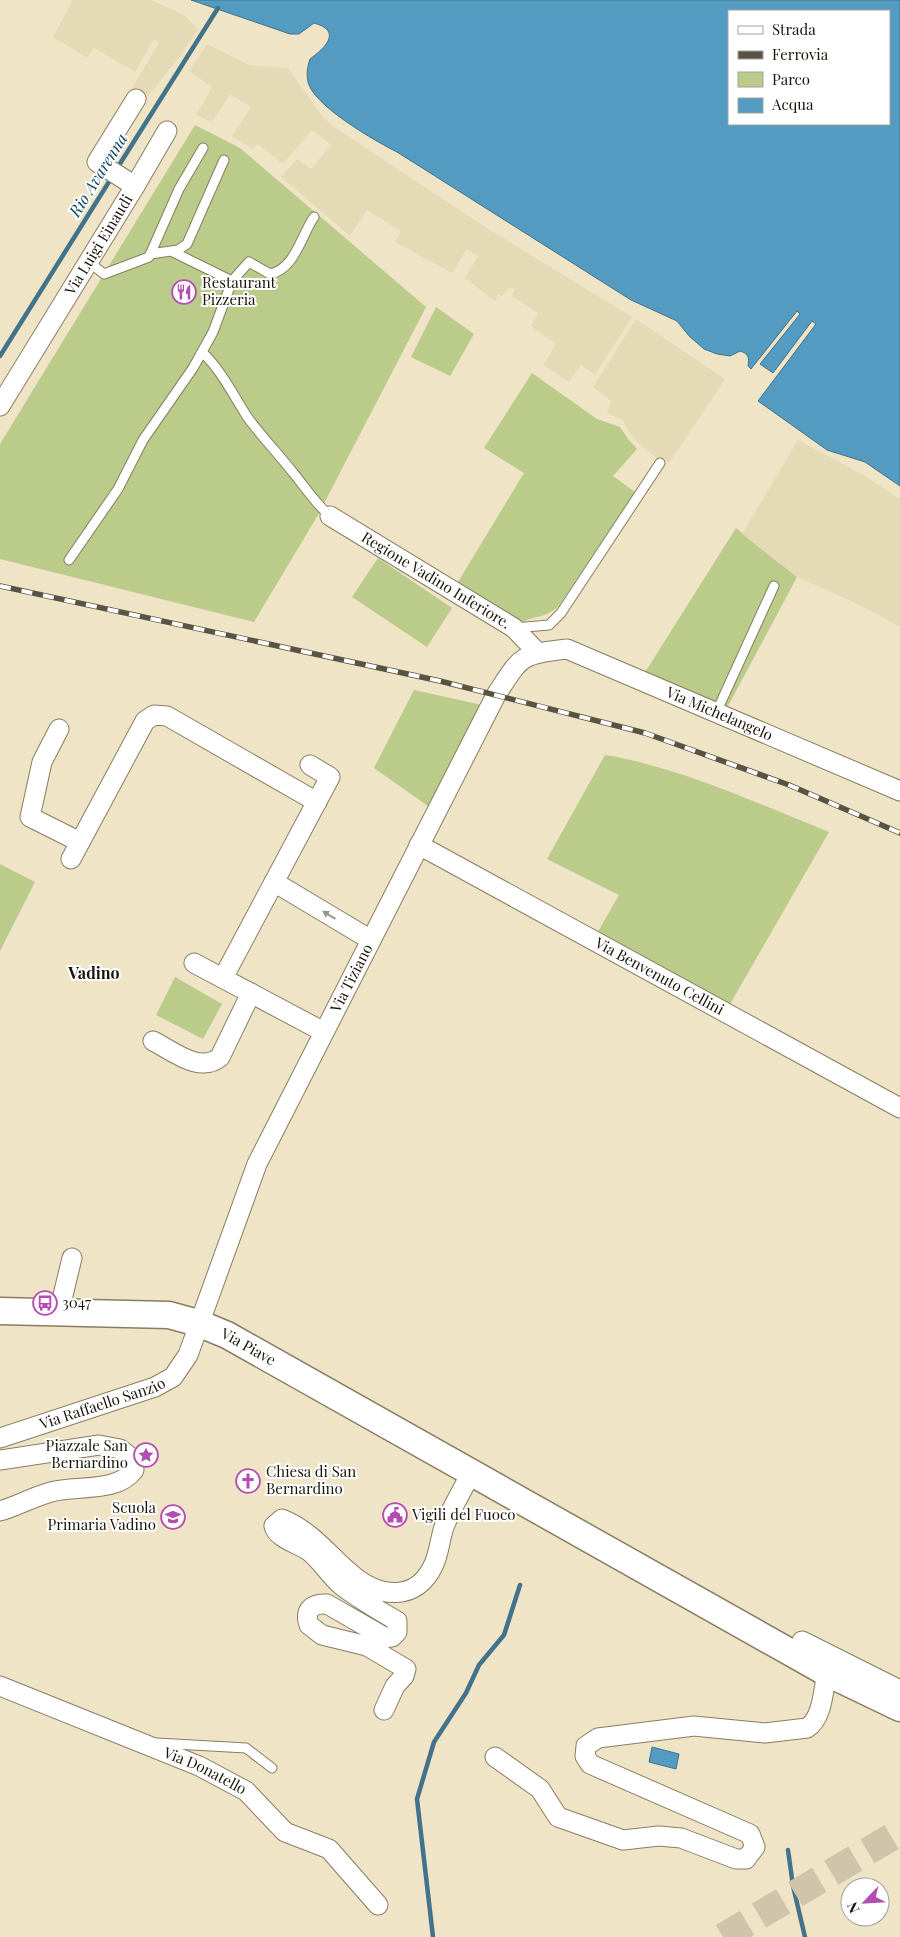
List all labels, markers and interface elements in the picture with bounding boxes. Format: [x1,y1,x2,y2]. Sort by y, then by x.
legend [728,10,890,125]
text: Strada [772,19,816,39]
text: Ferrovia [772,44,829,64]
text: Parco [772,69,810,89]
text: Acqua [771,94,814,114]
water label: Rio Avarenna [63,129,132,221]
street label: Via Luigi Einaudi [59,190,137,299]
place label: Restaurant Pizzeria [202,272,277,309]
restaurant icon: Restaurant Pizzeria [171,279,197,305]
street label: Regione Vadino Inferiore. [358,527,515,633]
street label: Via Michelangelo [663,681,776,745]
one-way arrow [323,910,336,919]
street label: Via Benvenuto Cellini [591,932,729,1019]
street label: Via Tiziano [325,940,377,1016]
district label: Vadino [67,962,120,983]
bus stop icon: 3047 [32,1290,58,1316]
place label: 3047 [62,1292,91,1312]
street label: Via Piave [218,1322,280,1370]
street label: Via Raffaello Sanzio [36,1372,169,1434]
place label: Piazzale San Bernardino [46,1435,128,1472]
place icon: Piazzale San Bernardino [133,1442,159,1468]
place label: Chiesa di San Bernardino [266,1461,356,1498]
church icon: Chiesa di San Bernardino [235,1468,261,1494]
place label: Scuola Primaria Vadino [47,1497,157,1534]
public building icon: Vigili del Fuoco [382,1502,408,1528]
school or university icon: Scuola Primaria Vadino [160,1504,186,1530]
place label: Vigili del Fuoco [411,1504,515,1524]
street label: Via Donatello [160,1742,250,1799]
north arrow [840,1877,890,1927]
text: N [842,1899,864,1916]

